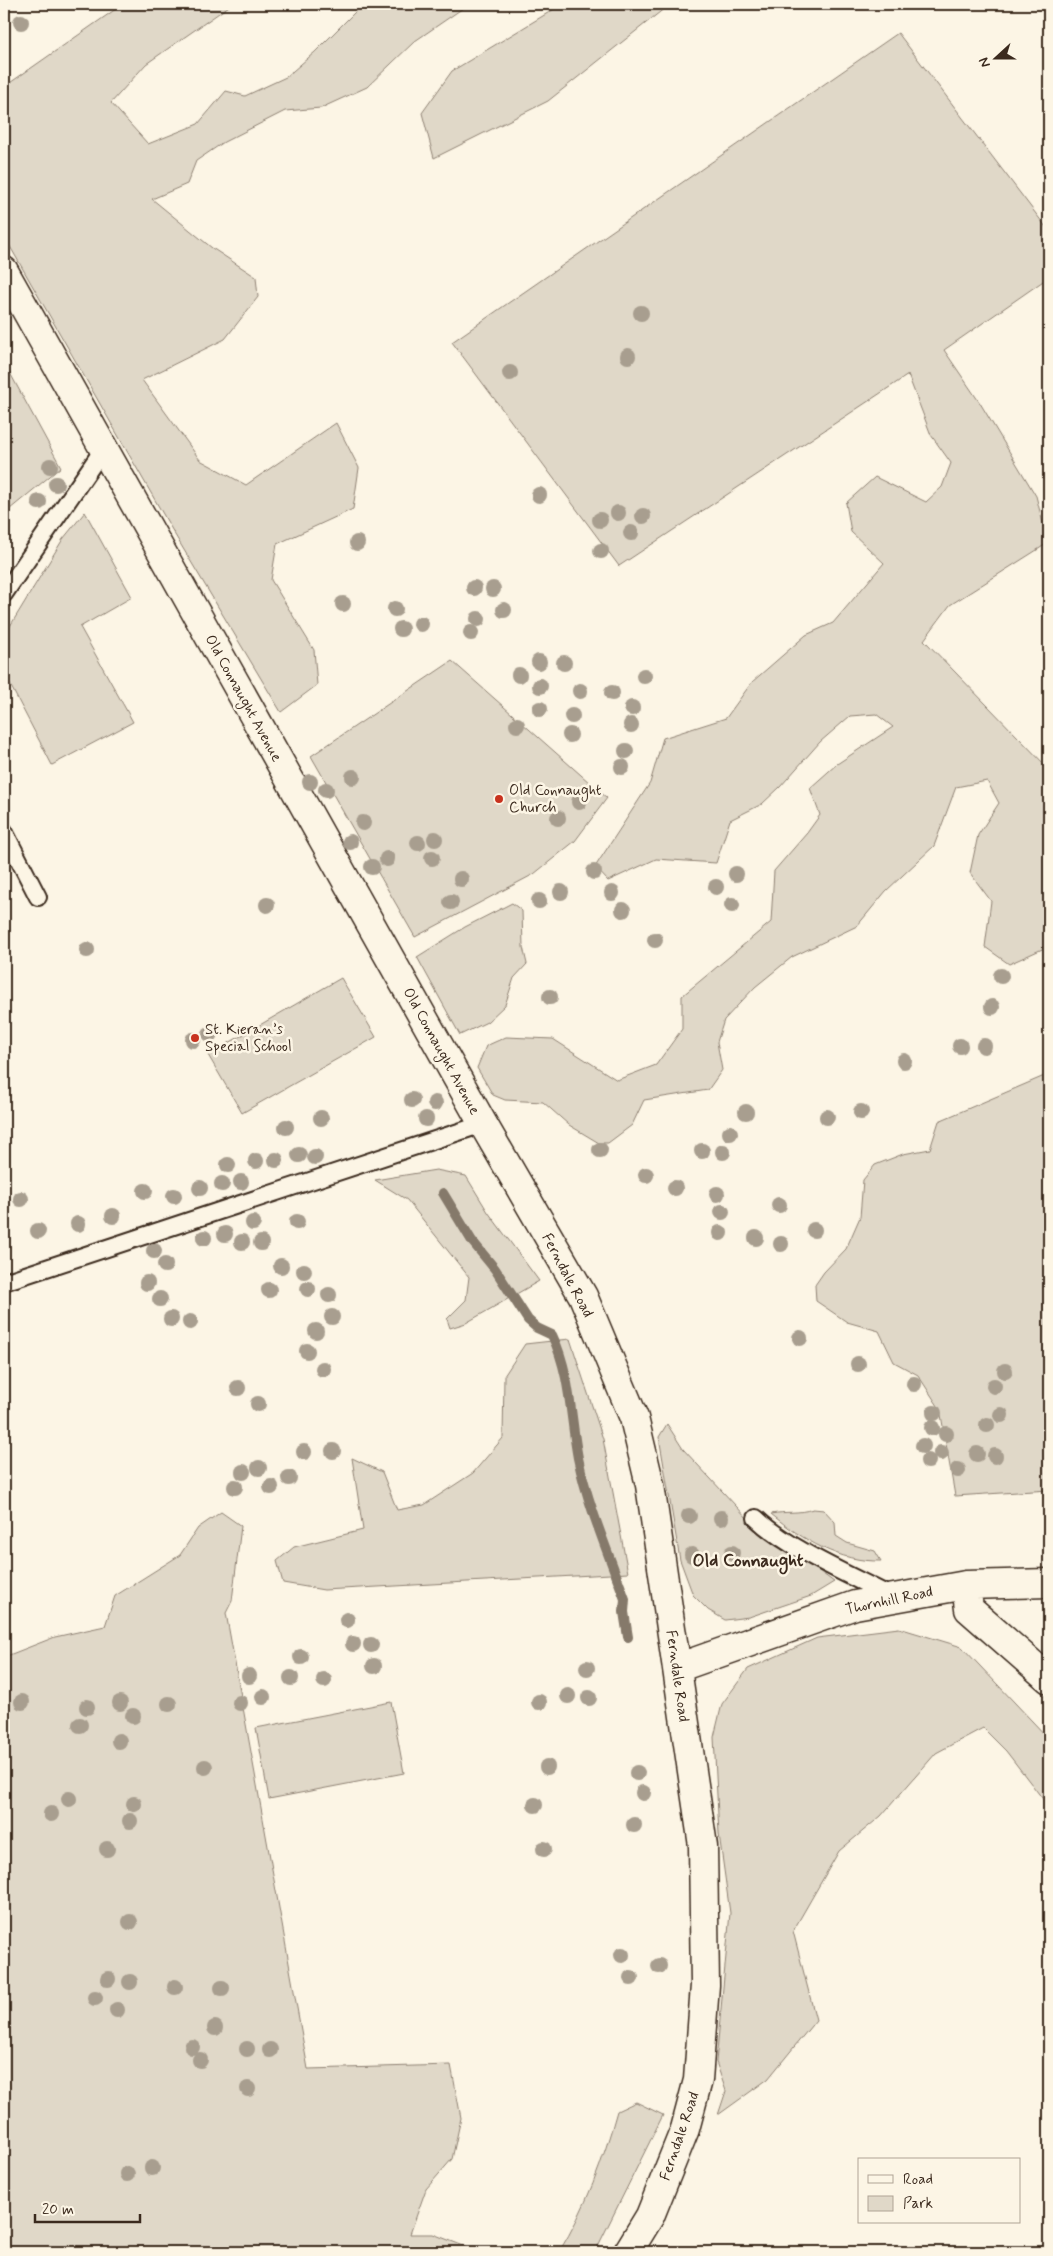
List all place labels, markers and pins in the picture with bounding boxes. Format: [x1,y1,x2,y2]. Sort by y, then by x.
place label: Old Connaught Church [509,781,602,818]
marker: Old Connaught Church [493,793,505,805]
place label: St. Kieran’s Special School [205,1020,292,1057]
marker: St. Kieran’s Special School [189,1032,201,1044]

